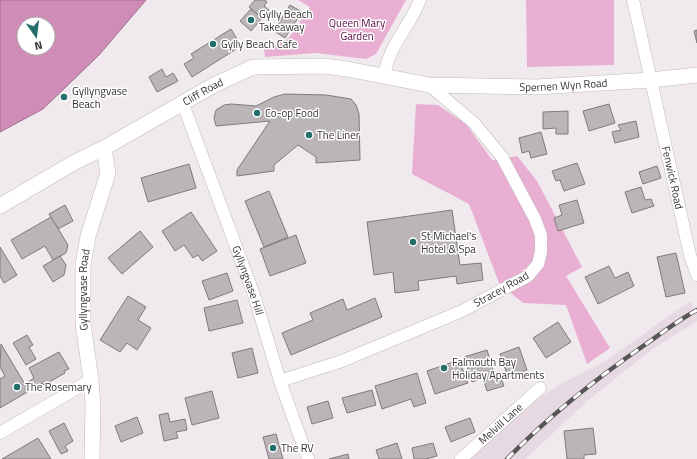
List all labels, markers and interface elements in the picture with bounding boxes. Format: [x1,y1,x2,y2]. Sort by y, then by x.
place label: Gylly Beach Takeaway [259,6,312,35]
marker: Gylly Beach Takeaway [246,15,256,25]
park label: Queen Mary Garden [329,15,386,44]
north arrow [16,16,56,56]
place label: Gylly Beach Cafe [221,36,298,52]
text: N [33,37,44,54]
marker: Gylly Beach Cafe [208,39,218,49]
street label: Cliff Road [179,74,226,109]
street label: Spernen Wyn Road [519,75,608,95]
place label: Gyllyngvase Beach [72,83,128,112]
marker: Gyllyngvase Beach [59,92,69,102]
place label: Co-op Food [265,105,319,121]
marker: Co-op Food [252,108,262,118]
place label: The Liner [317,127,360,143]
marker: The Liner [304,130,314,140]
street label: Fenwick Road [658,145,688,211]
place label: St Michael's Hotel & Spa [421,228,476,257]
marker: St Michael's Hotel & Spa [408,237,418,247]
street label: Gyllyngvase Hill [228,243,268,317]
street label: Gyllyngvase Road [75,248,94,332]
street label: Stracey Road [471,267,532,311]
place label: Falmouth Bay Holiday Apartments [452,354,544,383]
marker: Falmouth Bay Holiday Apartments [439,363,449,373]
place label: The Rosemary [25,379,92,395]
marker: The Rosemary [12,382,22,392]
street label: Melvill Lane [475,399,526,448]
place label: The RV [281,440,314,456]
marker: The RV [268,443,278,453]

